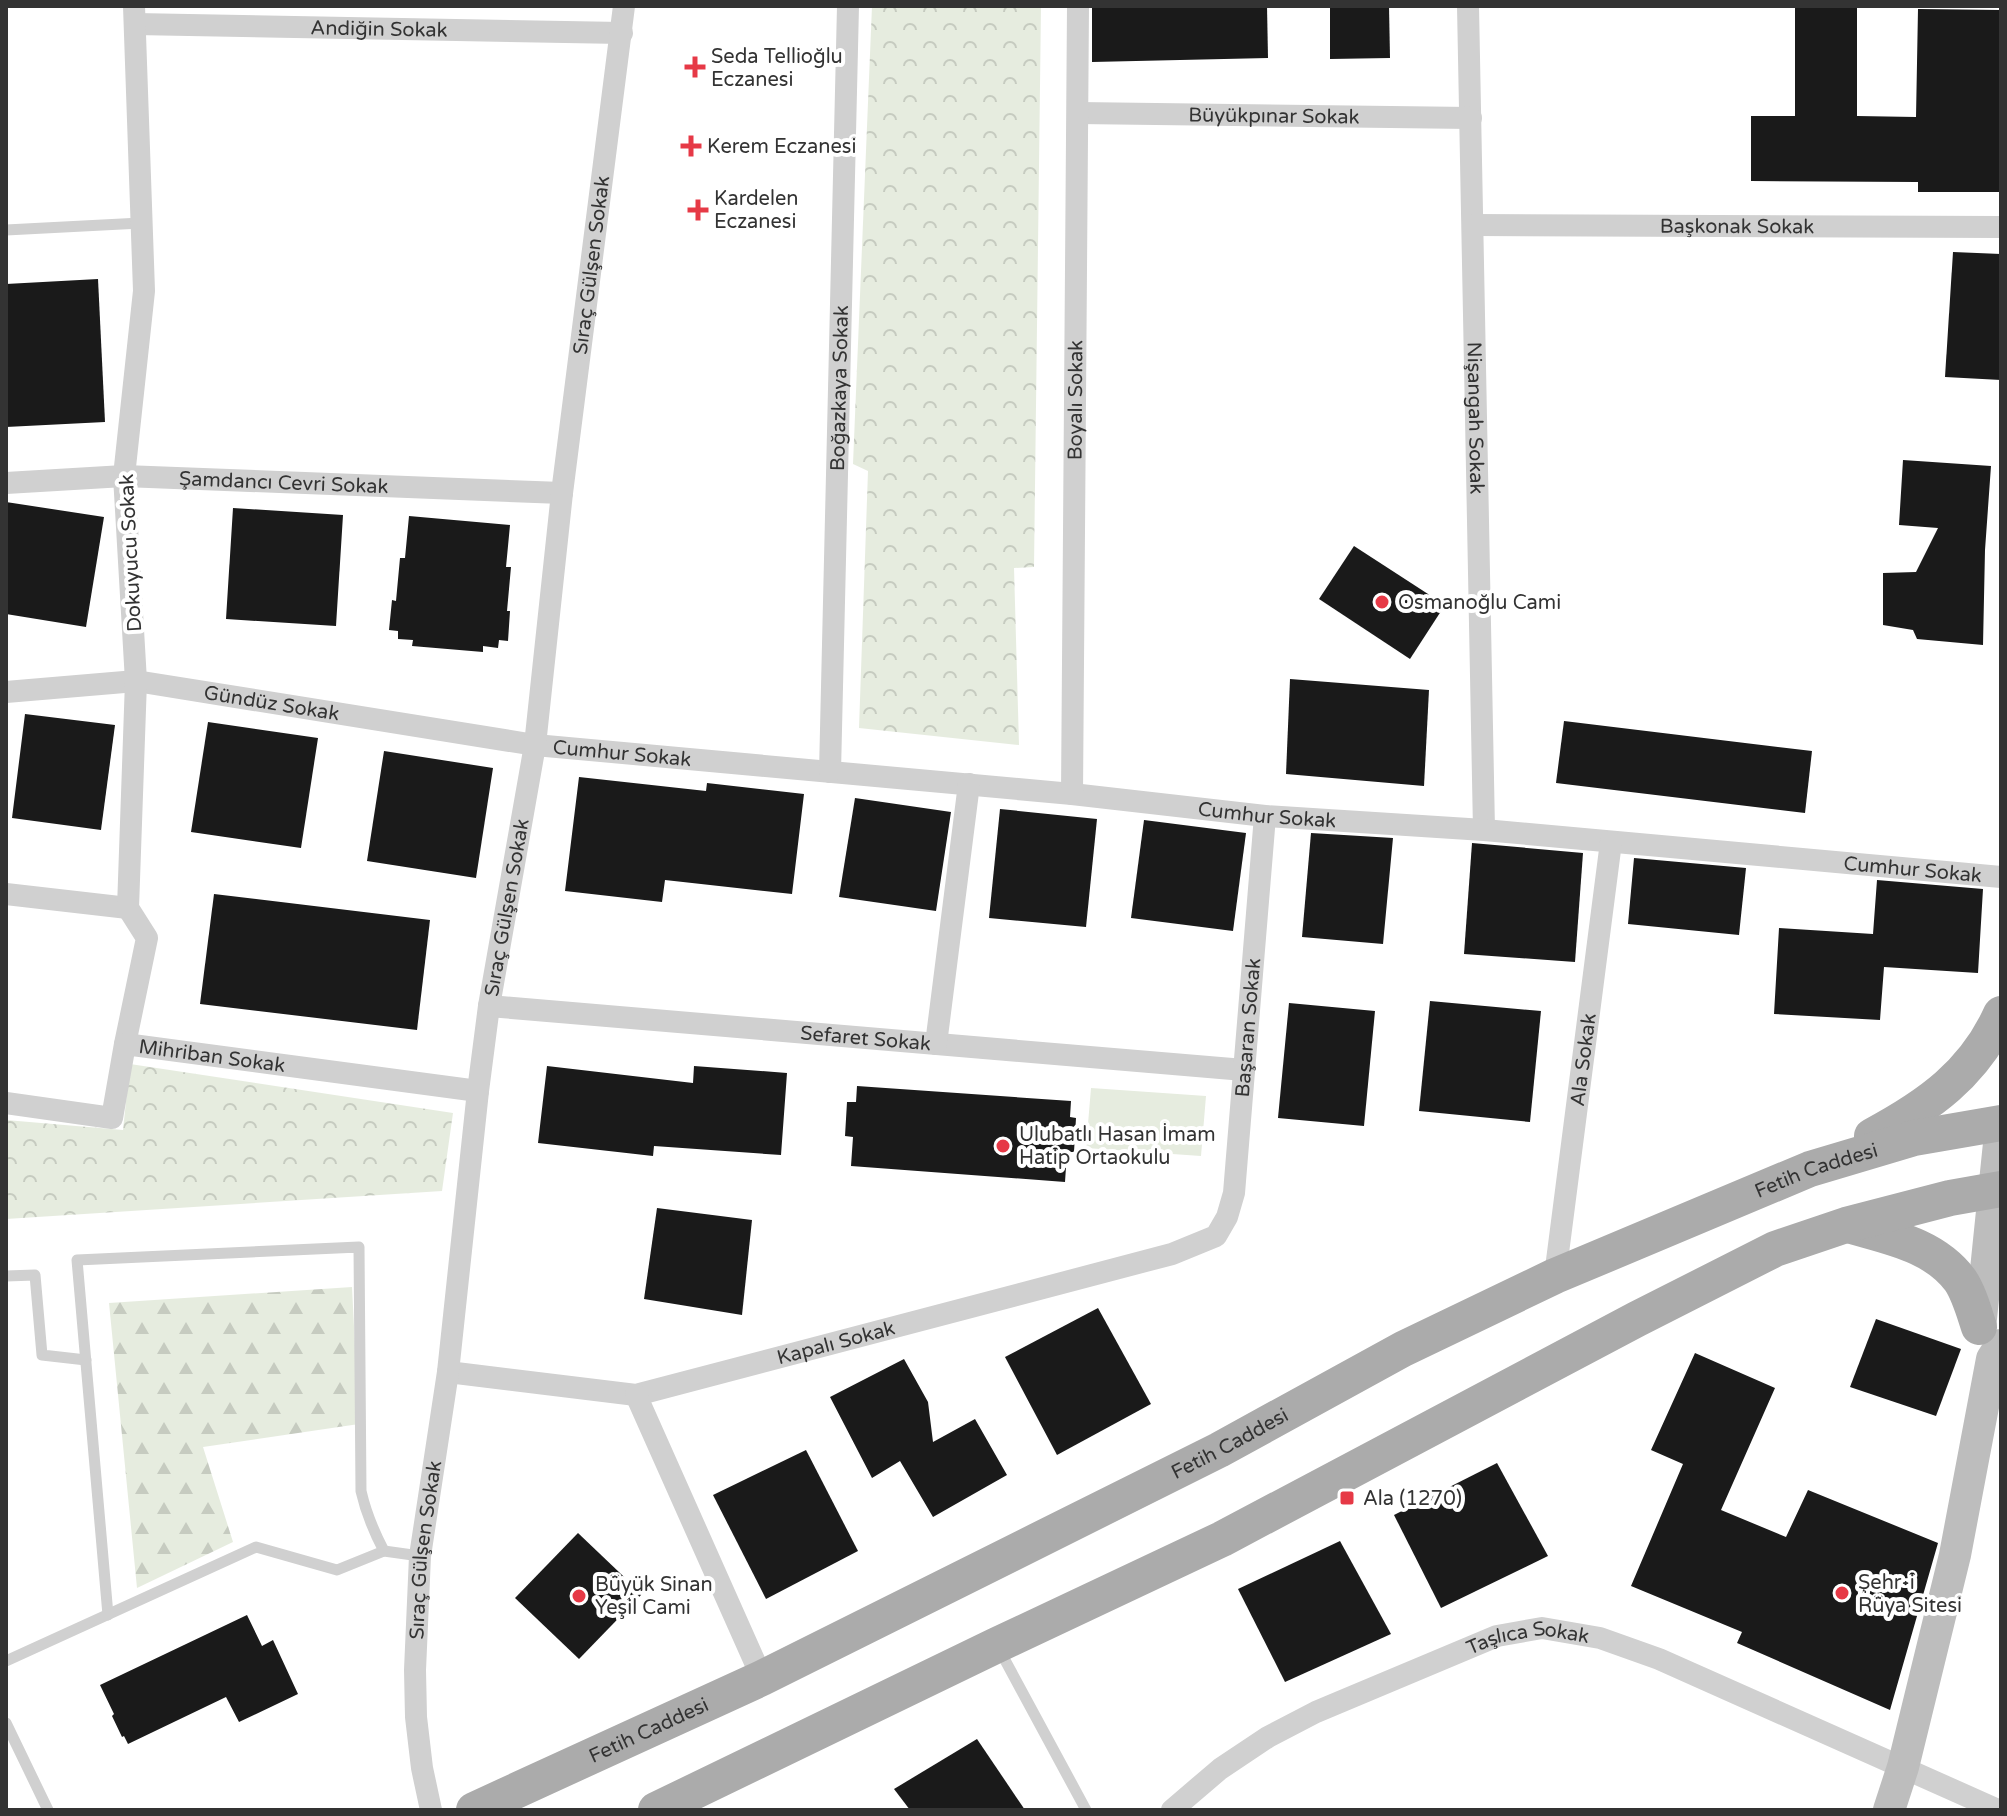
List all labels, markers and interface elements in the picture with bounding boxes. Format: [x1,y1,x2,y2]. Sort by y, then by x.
street label: Andiğin Sokak [310,16,448,43]
place label: Seda Tellioğlu Eczanesi [711,45,843,92]
marker: Seda Tellioğlu Eczanesi [686,58,704,76]
street label: Büyükpınar Sokak [1188,103,1360,130]
place label: Kerem Eczanesi [707,135,856,159]
marker: Kerem Eczanesi [682,137,700,155]
street label: Sıraç Gülşen Sokak [569,174,615,356]
place label: Kardelen Eczanesi [714,187,798,234]
marker: Kardelen Eczanesi [689,201,707,219]
street label: Başkonak Sokak [1660,215,1814,239]
street label: Boğazkaya Sokak [826,305,854,471]
street label: Boyalı Sokak [1064,340,1088,460]
street label: Nişangah Sokak [1462,341,1488,495]
street label: Şamdancı Cevri Sokak [178,467,389,499]
street label: Dokuyucu Sokak [115,473,147,633]
place label: Osmanoğlu Cami [1398,591,1561,615]
marker: Osmanoğlu Cami [1373,593,1391,611]
street label: Gündüz Sokak [202,681,341,726]
street label: Cumhur Sokak [552,736,692,772]
street label: Cumhur Sokak [1197,797,1337,834]
street label: Sıraç Gülşen Sokak [480,817,535,998]
street label: Cumhur Sokak [1842,852,1983,888]
street label: Başaran Sokak [1231,957,1266,1098]
street label: Ala Sokak [1566,1012,1602,1108]
street label: Sefaret Sokak [799,1021,932,1056]
street label: Mihriban Sokak [137,1035,287,1078]
place label: Ulubatlı Hasan İmam Hatip Ortaokulu [1019,1123,1216,1170]
marker: Ulubatlı Hasan İmam Hatip Ortaokulu [994,1137,1012,1155]
street label: Fetih Caddesi [1751,1138,1881,1204]
street label: Kapalı Sokak [774,1316,898,1370]
street label: Fetih Caddesi [1168,1403,1293,1485]
street label: Sıraç Gülşen Sokak [405,1459,447,1640]
place label: Ala (1270) [1363,1487,1462,1511]
marker: Ala (1270) [1338,1489,1356,1507]
place label: Şehr-i Rüya Sitesi [1858,1571,1962,1618]
place label: Büyük Sinan Yeşil Cami [595,1573,713,1620]
marker: Şehr-i Rüya Sitesi [1833,1584,1851,1602]
marker: Büyük Sinan Yeşil Cami [570,1587,588,1605]
street label: Taşlıca Sokak [1463,1617,1591,1660]
street label: Fetih Caddesi [585,1693,713,1769]

